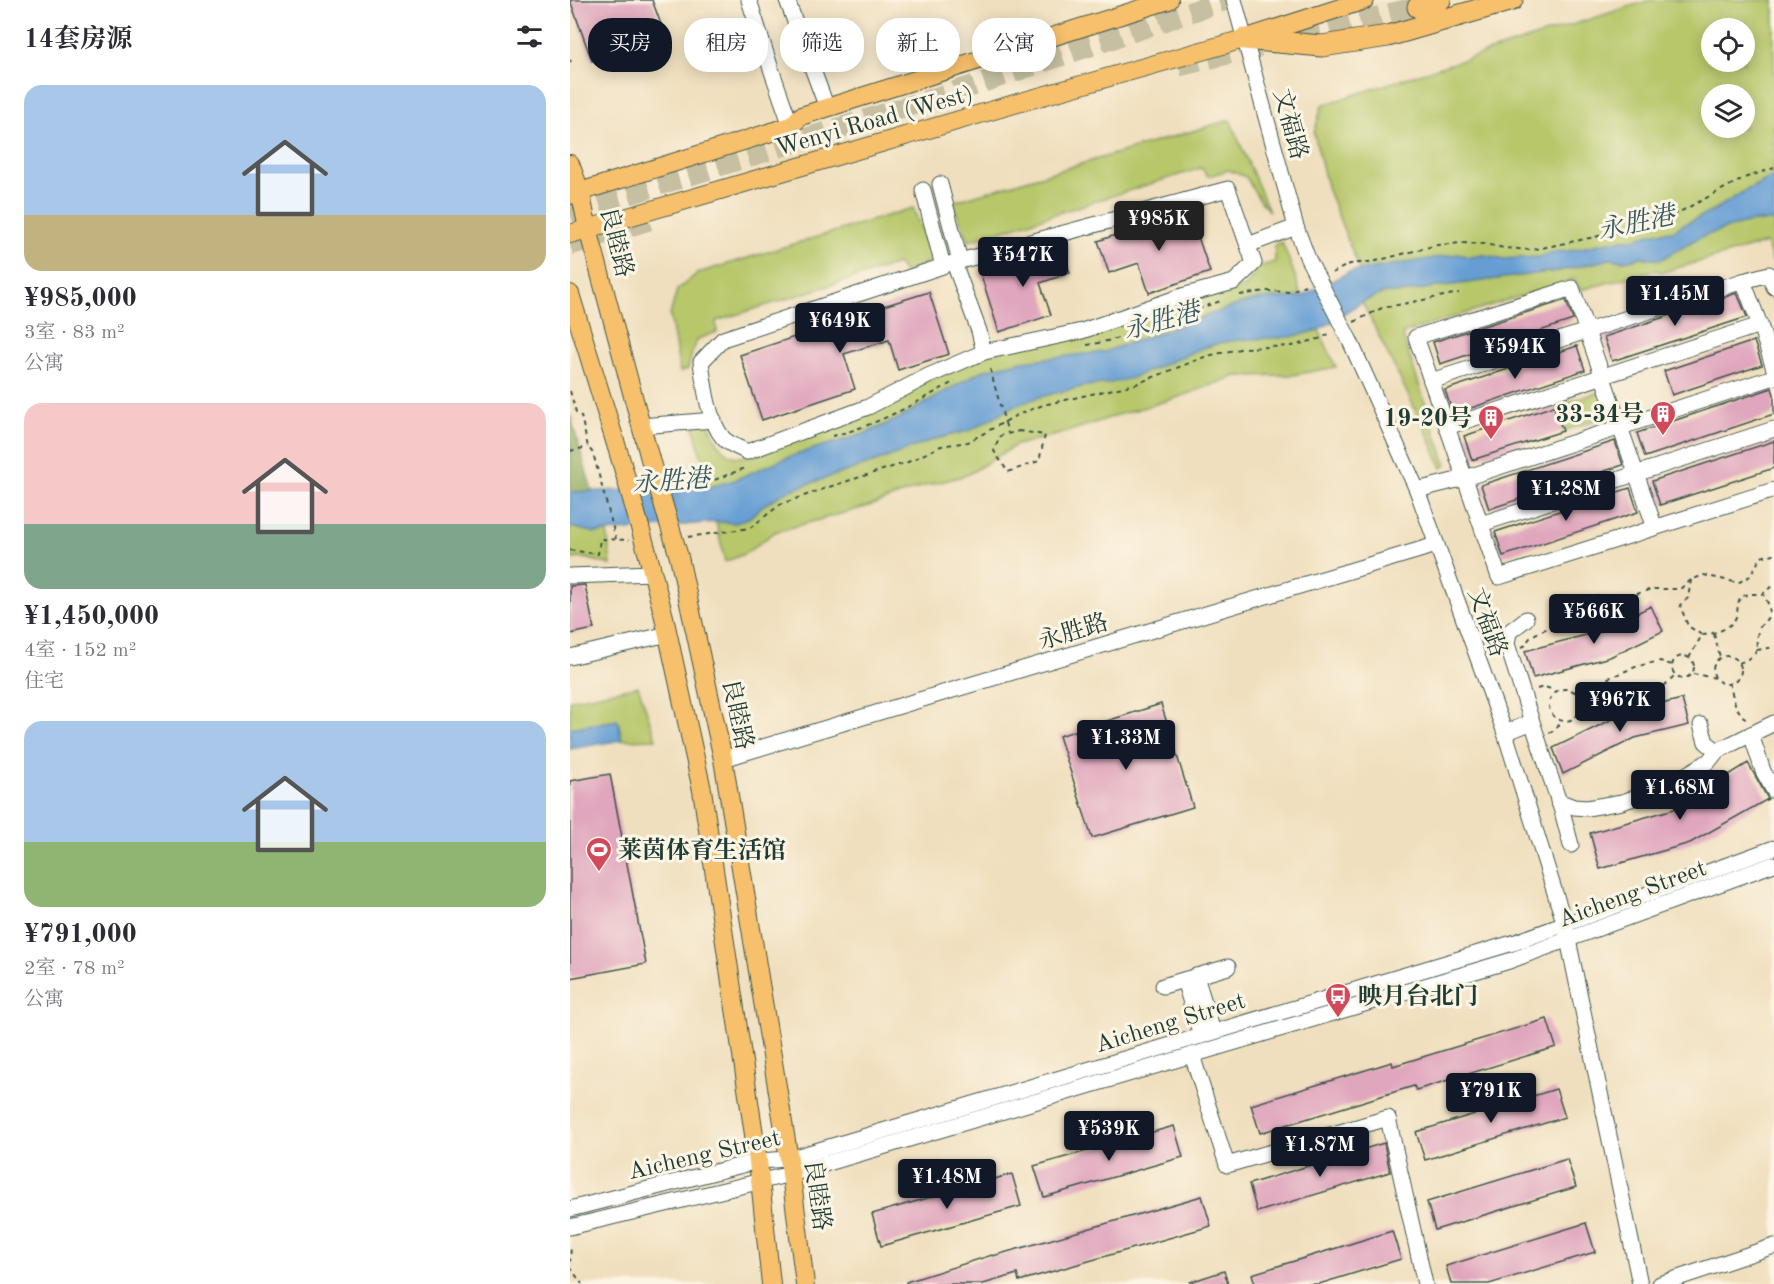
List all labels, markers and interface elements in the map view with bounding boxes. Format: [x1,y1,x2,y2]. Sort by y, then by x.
chip: 买房 [588,18,672,72]
chip: 租房 [684,18,768,72]
chip: 筛选 [780,18,864,72]
chip: 新上 [876,18,960,72]
chip: 公寓 [972,18,1056,72]
map controls [1701,18,1755,138]
button: locate [1701,18,1755,72]
icon: filters [513,20,546,53]
text: 14套房源 [24,27,132,53]
street label: Wenyi Road (West) [773,82,976,162]
button: layers [1701,84,1755,138]
street label: 文福路 [1268,86,1313,162]
icon: home [231,124,339,232]
pin: ¥985K [1117,201,1201,252]
water label: 永胜港 [1595,201,1680,245]
street label: 良睦路 [595,204,638,280]
text: ¥985K [1128,210,1190,230]
pin: ¥547K [981,237,1065,288]
text: ¥547K [992,246,1054,266]
pin: ¥1.45M [1626,276,1724,327]
text: ¥1.45M [1640,285,1710,305]
text: ¥985,000 [24,286,137,312]
water label: 永胜港 [1120,297,1205,345]
pin: ¥649K [798,303,882,354]
text: ¥649K [809,312,871,332]
text: 3室 · 83 m² [24,323,125,343]
pin: ¥594K [1473,329,1557,380]
text: ¥594K [1484,338,1546,358]
text: 公寓 [24,354,64,374]
building icon: 33-34号 [1648,399,1678,437]
place label: 33-34号 [1555,401,1644,428]
building icon: 19-20号 [1476,403,1506,441]
place label: 19-20号 [1383,405,1472,432]
icon: home [231,442,339,550]
water label: 永胜港 [631,464,714,498]
pin: ¥1.28M [1517,471,1615,522]
text: ¥1.28M [1531,480,1601,500]
street label: 文福路 [1463,584,1513,661]
pin: ¥566K [1552,594,1636,645]
text: ¥566K [1563,603,1625,623]
text: ¥1,450,000 [24,604,159,630]
street label: 永胜路 [1035,608,1112,655]
text: 4室 · 152 m² [24,641,136,661]
text: 住宅 [24,672,64,692]
street label: 良睦路 [717,676,758,752]
pin: ¥967K [1578,682,1662,733]
text: ¥967K [1589,691,1651,711]
pin: ¥1.33M [1077,720,1175,771]
text: ¥1.33M [1091,729,1161,749]
icon: home [231,760,339,868]
pin: ¥1.68M [1631,770,1729,821]
text: ¥1.68M [1645,779,1715,799]
sports icon: 莱茵体育生活馆 [584,835,614,873]
place label: 莱茵体育生活馆 [618,837,786,864]
street label: Aicheng Street [1555,857,1710,933]
text: ¥791,000 [24,922,137,948]
text: 2室 · 78 m² [24,959,125,979]
bus stop icon: 映月台北门 [1323,981,1353,1019]
place label: 映月台北门 [1358,983,1478,1010]
text: 公寓 [24,990,64,1010]
street label: Aicheng Street [1093,990,1249,1058]
pin: ¥791K [1449,1073,1533,1124]
text: ¥791K [1460,1082,1522,1102]
pin: ¥539K [1067,1111,1151,1162]
text: ¥539K [1078,1120,1140,1140]
street label: Aicheng Street [626,1127,783,1185]
pin: ¥1.87M [1271,1127,1369,1178]
text: ¥1.87M [1285,1136,1355,1156]
street label: 良睦路 [799,1158,836,1233]
pin: ¥1.48M [898,1159,996,1210]
text: ¥1.48M [912,1168,982,1188]

